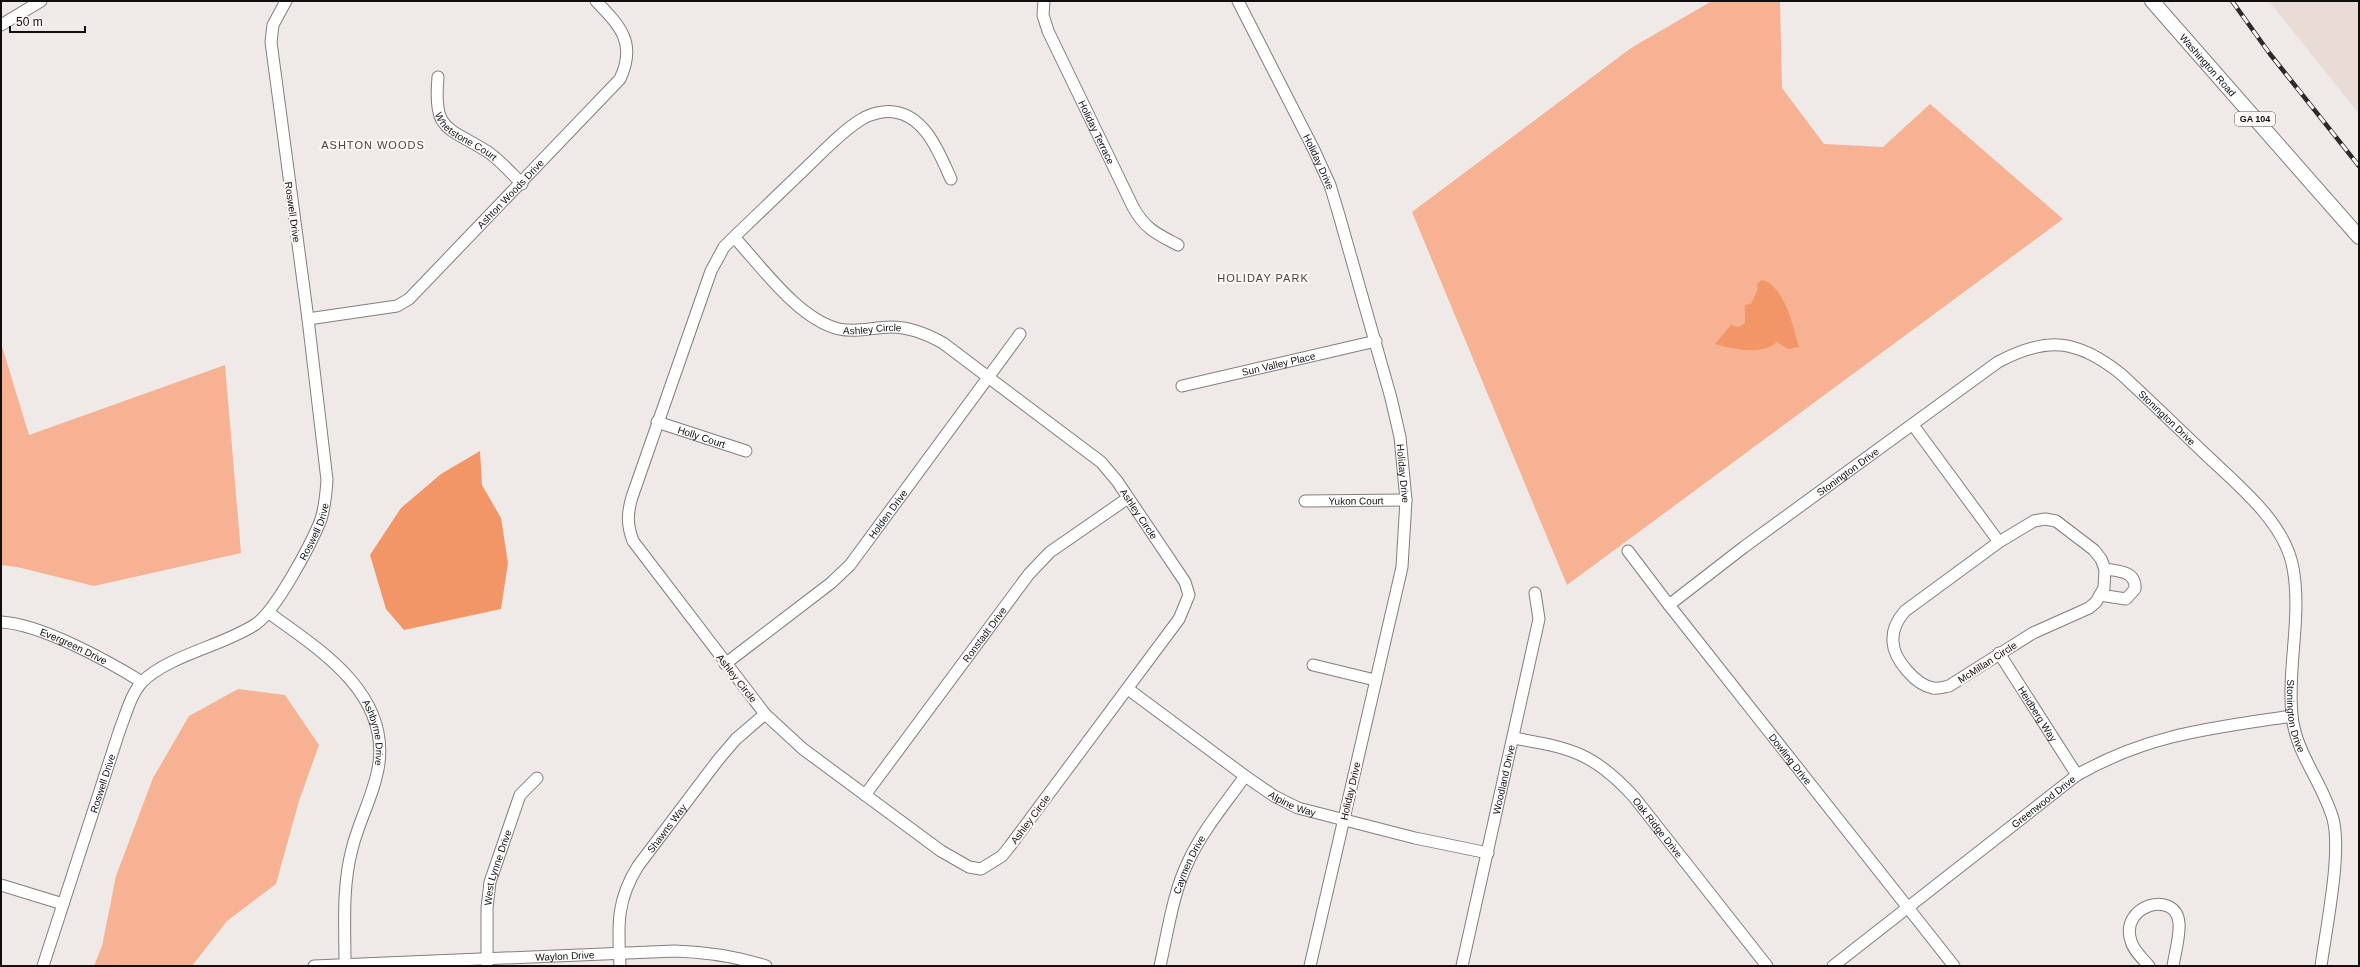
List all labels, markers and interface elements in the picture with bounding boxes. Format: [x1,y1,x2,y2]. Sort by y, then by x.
scale bar [10,8,85,34]
text: 50 m [16,15,43,29]
street label: Washington Road [2177,32,2238,99]
street label: Holiday Terrace [1076,99,1117,166]
street label: Whetstone Court [433,111,499,163]
road number: GA 104 [2235,112,2275,126]
street label: Holiday Drive [1301,133,1336,191]
district label: ASHTON WOODS [321,139,425,151]
street label: Ashton Woods Drive [475,157,546,231]
street label: Roswell Drive [283,181,302,244]
district label: HOLIDAY PARK [1217,272,1309,284]
street label: Ashley Circle [843,322,902,336]
street label: Sun Valley Place [1241,350,1317,378]
street label: Stonington Drive [2136,388,2198,448]
street label: Holly Court [676,424,727,450]
street label: Holiday Drive [1395,443,1411,504]
street label: Stonington Drive [1815,445,1881,498]
street label: Holden Drive [866,487,910,541]
street label: Ashley Circle [1118,487,1160,542]
street label: Yukon Court [1328,495,1384,507]
street label: Roswell Drive [297,502,331,562]
street label: Ronstadt Drive [960,604,1009,665]
street label: Evergreen Drive [38,626,109,667]
street label: McMillan Circle [1956,639,2019,685]
street label: Ashley Circle [714,652,759,705]
street label: Stonington Drive [2285,679,2307,755]
street label: Heidberg Way [2016,684,2059,743]
street label: Ashbyrne Drive [360,698,385,767]
street label: Dowling Drive [1767,732,1814,787]
street label: Woodland Drive [1491,743,1517,816]
street label: Roswell Drive [88,752,118,814]
street label: Holiday Drive [1338,760,1363,821]
street label: Greenwood Drive [2009,773,2078,830]
street label: Alpine Way [1266,789,1317,818]
street label: Ashley Circle [1008,792,1053,846]
street label: Oak Ridge Drive [1630,795,1685,860]
street label: Shawns Way [645,802,689,855]
street label: West Lynne Drive [482,828,514,906]
street label: Caymen Drive [1171,833,1208,895]
street label: Waylon Drive [535,949,595,963]

